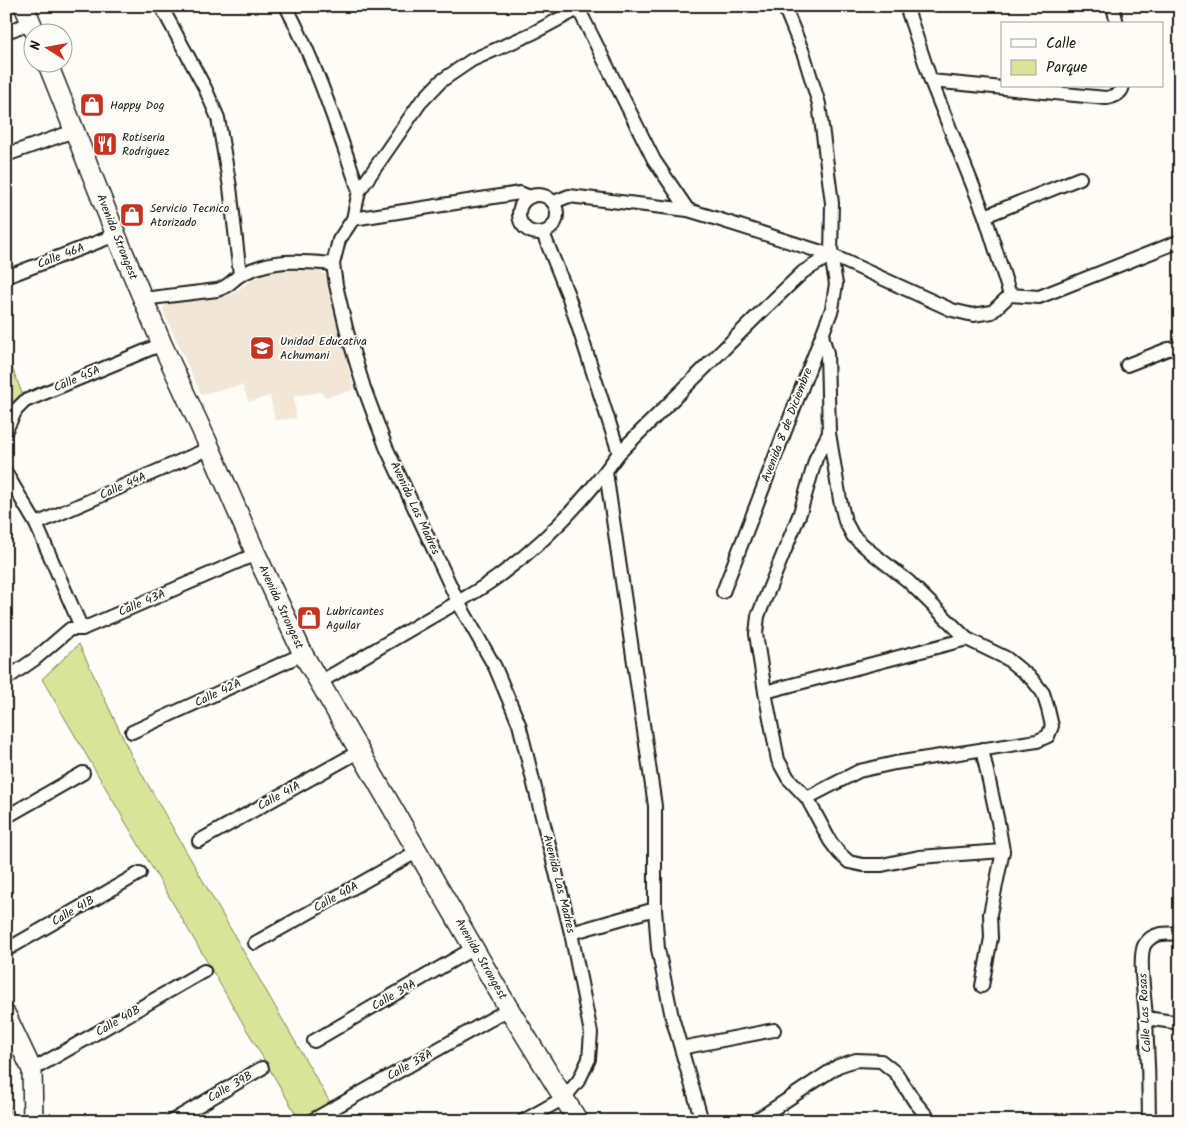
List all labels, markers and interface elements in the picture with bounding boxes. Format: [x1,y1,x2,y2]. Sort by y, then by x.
north arrow [22,22,72,72]
legend [1001,22,1164,88]
text: Calle [1046,32,1076,56]
text: N [25,39,48,52]
text: Parque [1046,56,1087,80]
shop icon: Happy Dog [79,92,105,118]
place label: Happy Dog [110,96,165,115]
place label: Rotiseria Rodriguez [122,128,169,161]
restaurant icon: Rotiseria Rodriguez [92,131,118,157]
street label: Avenida Strongest [91,191,143,283]
place label: Servicio Tecnico Atorizado [150,199,229,232]
shop icon: Servicio Tecnico Atorizado [119,202,145,228]
street label: Calle 46A [34,238,88,274]
place label: Unidad Educativa Achumani [280,332,367,365]
school or university icon: Unidad Educativa Achumani [249,335,275,361]
street label: Calle 45A [51,361,103,397]
street label: Avenida 8 de Diciembre [756,365,818,485]
street label: Avenida Las Madres [385,458,445,558]
street label: Calle 44A [97,467,149,505]
street label: Avenida Strongest [253,562,309,653]
street label: Calle 43A [115,585,169,621]
place label: Lubricantes Aguilar [326,602,384,635]
shop icon: Lubricantes Aguilar [296,605,322,631]
street label: Calle 42A [191,674,245,712]
street label: Calle 41A [254,776,304,816]
street label: Avenida Las Madres [538,833,580,935]
street label: Calle 40A [310,877,362,917]
street label: Calle 41B [48,891,98,931]
street label: Avenida Strongest [450,915,512,1004]
street label: Calle Las Rosas [1133,973,1157,1053]
street label: Calle 39A [368,975,420,1015]
street label: Calle 40B [92,1000,144,1042]
street label: Calle 38A [383,1045,437,1085]
street label: Calle 39B [204,1066,256,1108]

